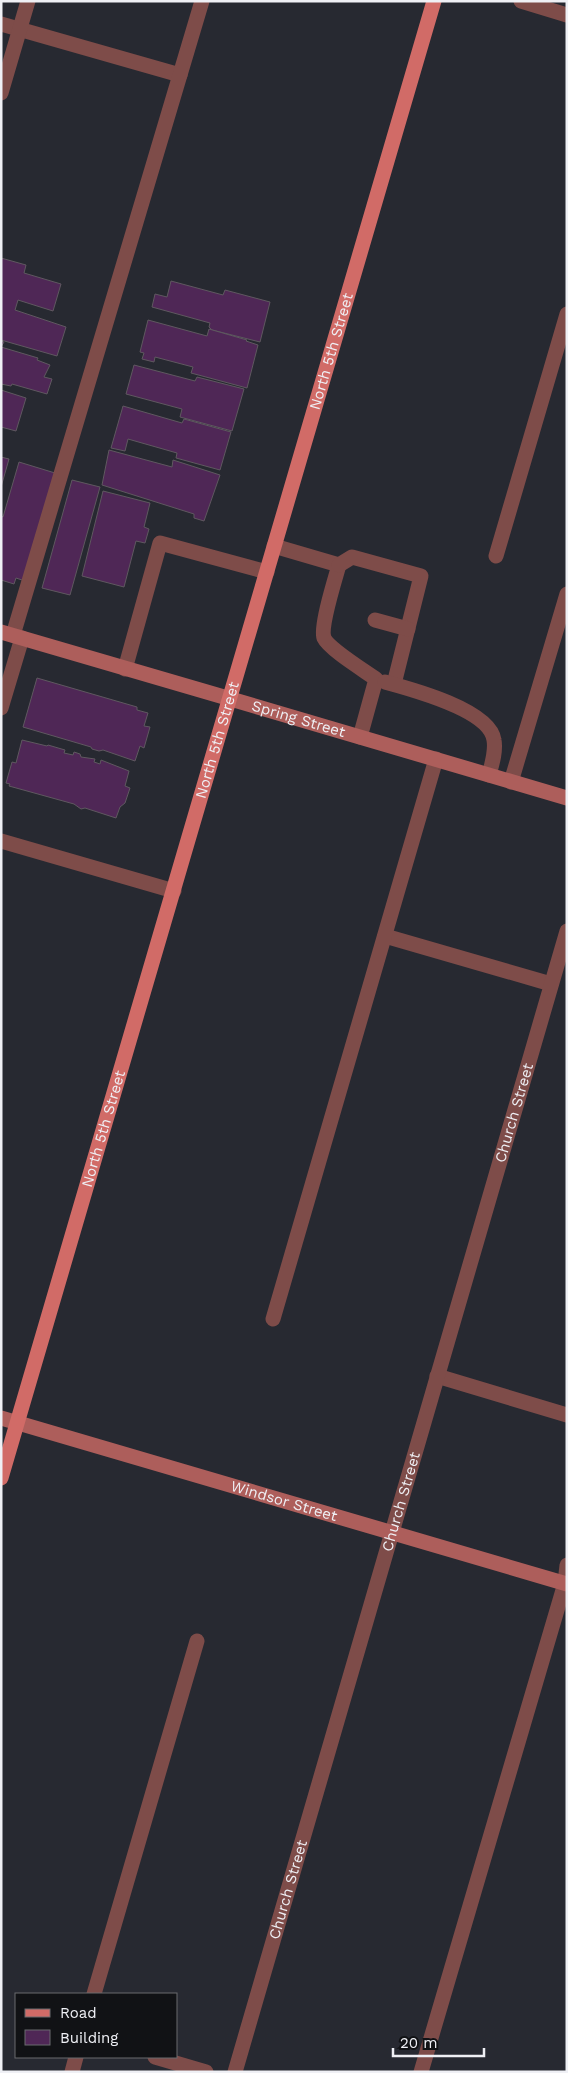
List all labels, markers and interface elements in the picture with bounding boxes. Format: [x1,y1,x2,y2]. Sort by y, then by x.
street label: North 5th Street [306,290,357,412]
street label: North 5th Street [192,679,243,801]
street label: Spring Street [250,697,348,741]
street label: Church Street [491,1060,537,1165]
street label: North 5th Street [78,1067,129,1189]
street label: Church Street [378,1449,424,1554]
street label: Windsor Street [229,1477,340,1525]
street label: Church Street [265,1837,311,1941]
legend [15,1993,178,2058]
text: Road [60,2004,97,2022]
scale bar [393,2026,484,2058]
text: Building [60,2029,118,2047]
text: 20 m [400,2034,438,2052]

